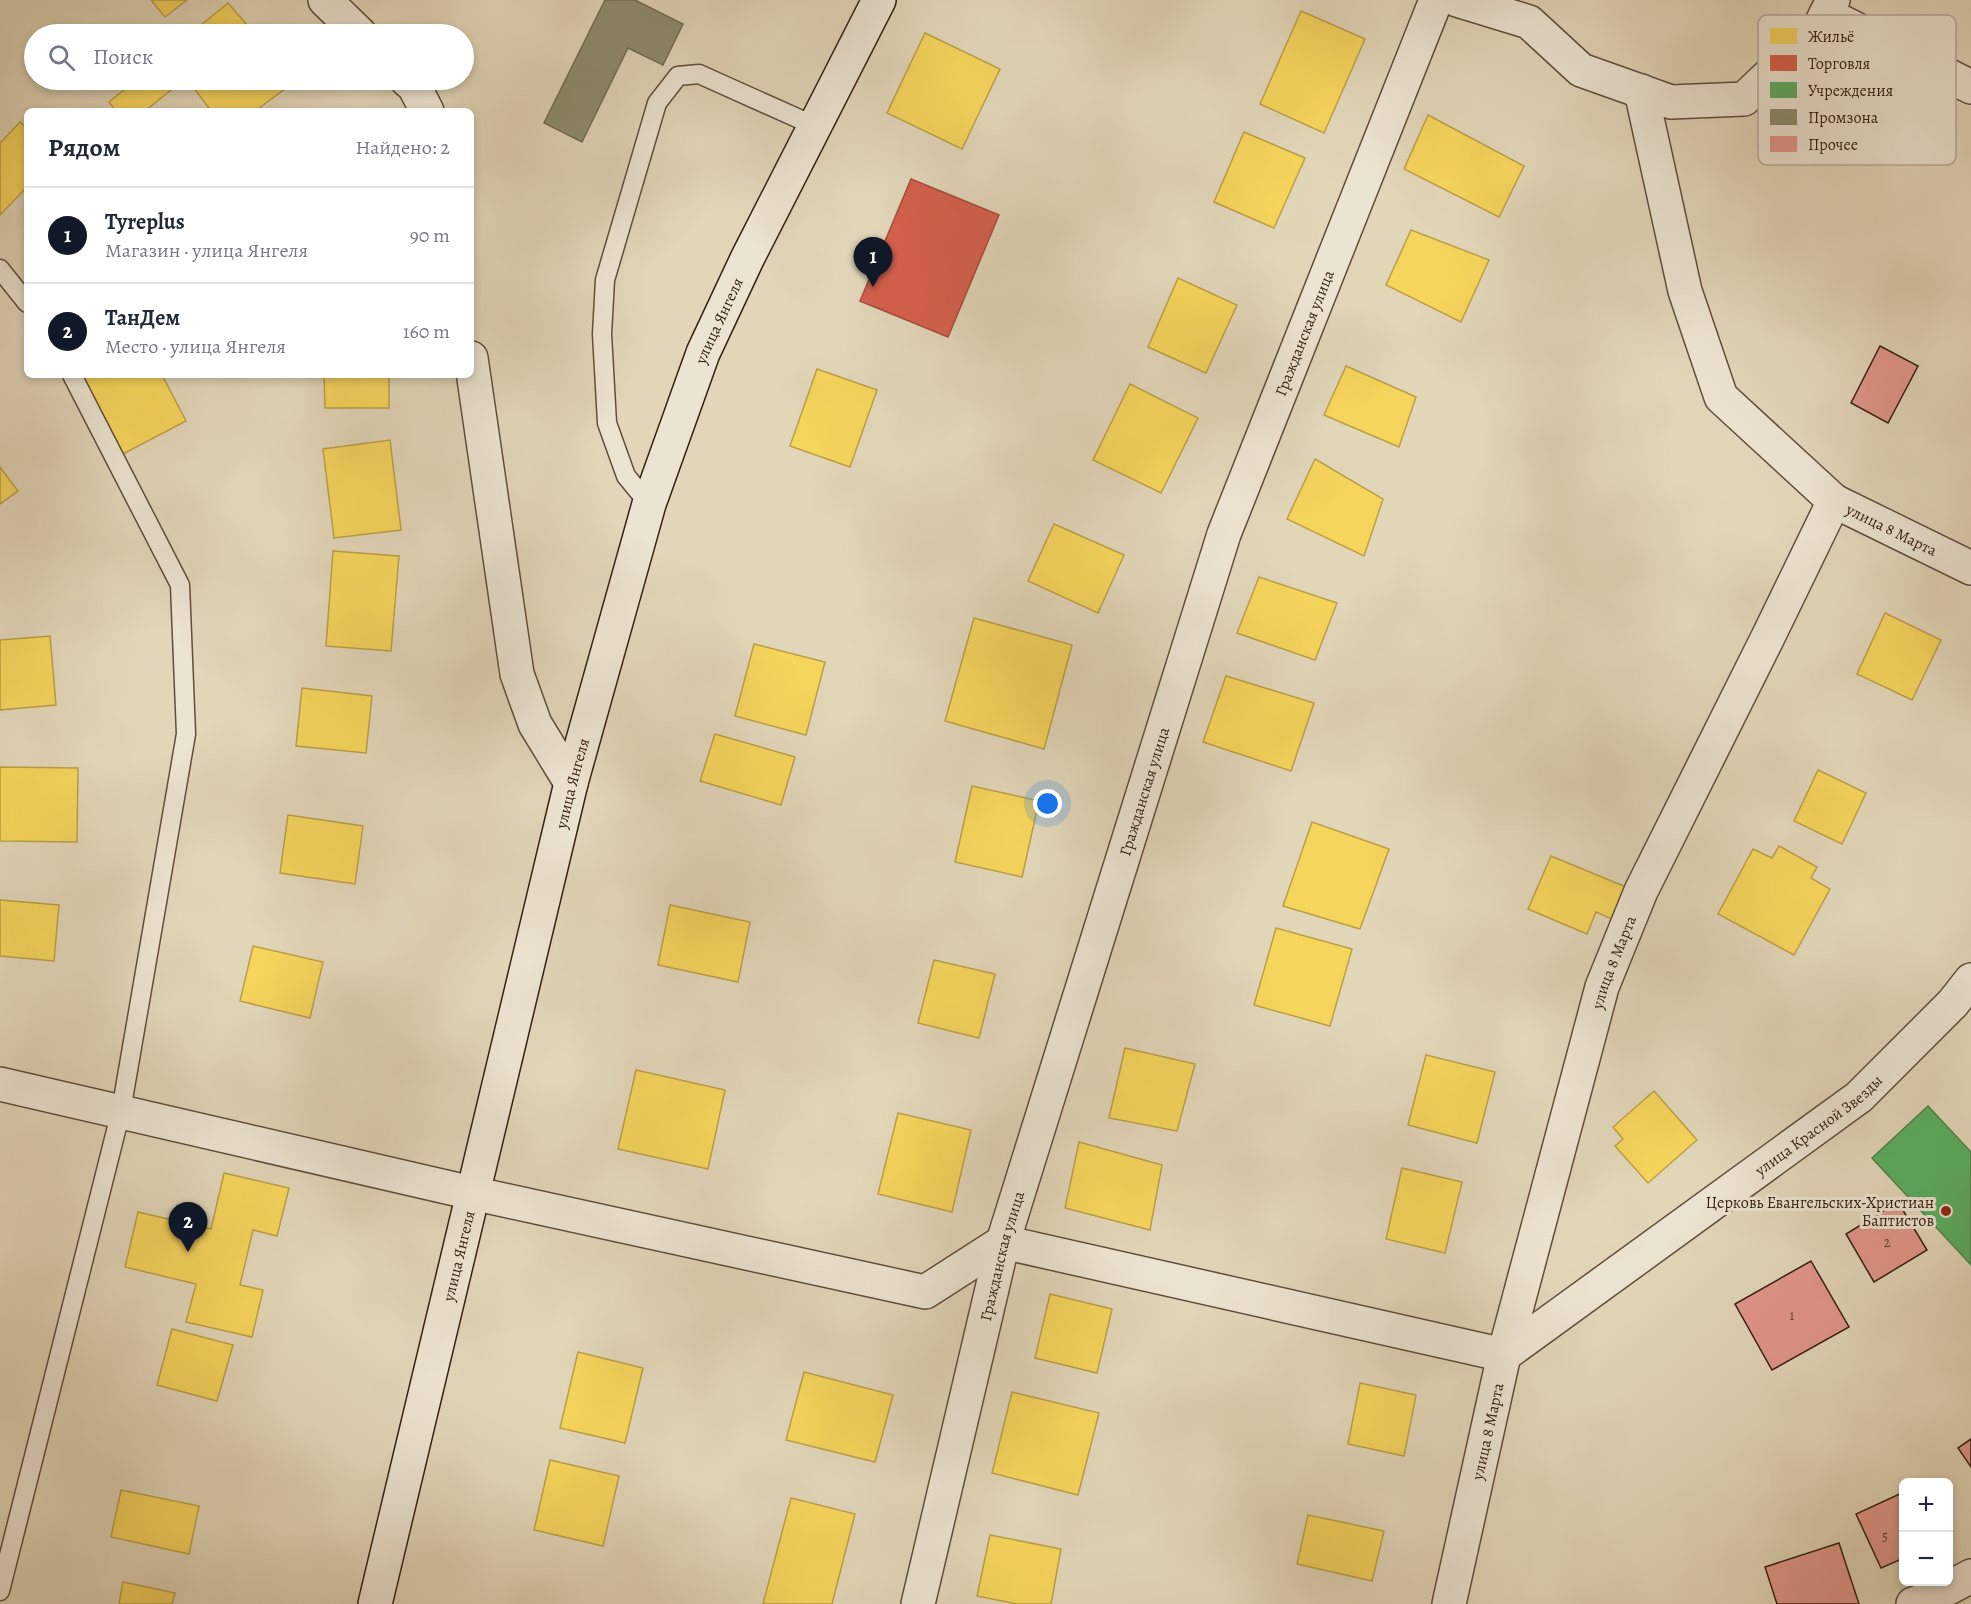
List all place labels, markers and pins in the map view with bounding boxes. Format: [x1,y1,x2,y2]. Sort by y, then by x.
pin: 1 [854,238,892,287]
place label: Церковь Евангельских-Христиан Баптистов [1706,1192,1934,1232]
pin: 2 [168,1202,207,1252]
marker: Церковь Евангельских-Христиан Баптистов [1939,1204,1953,1218]

